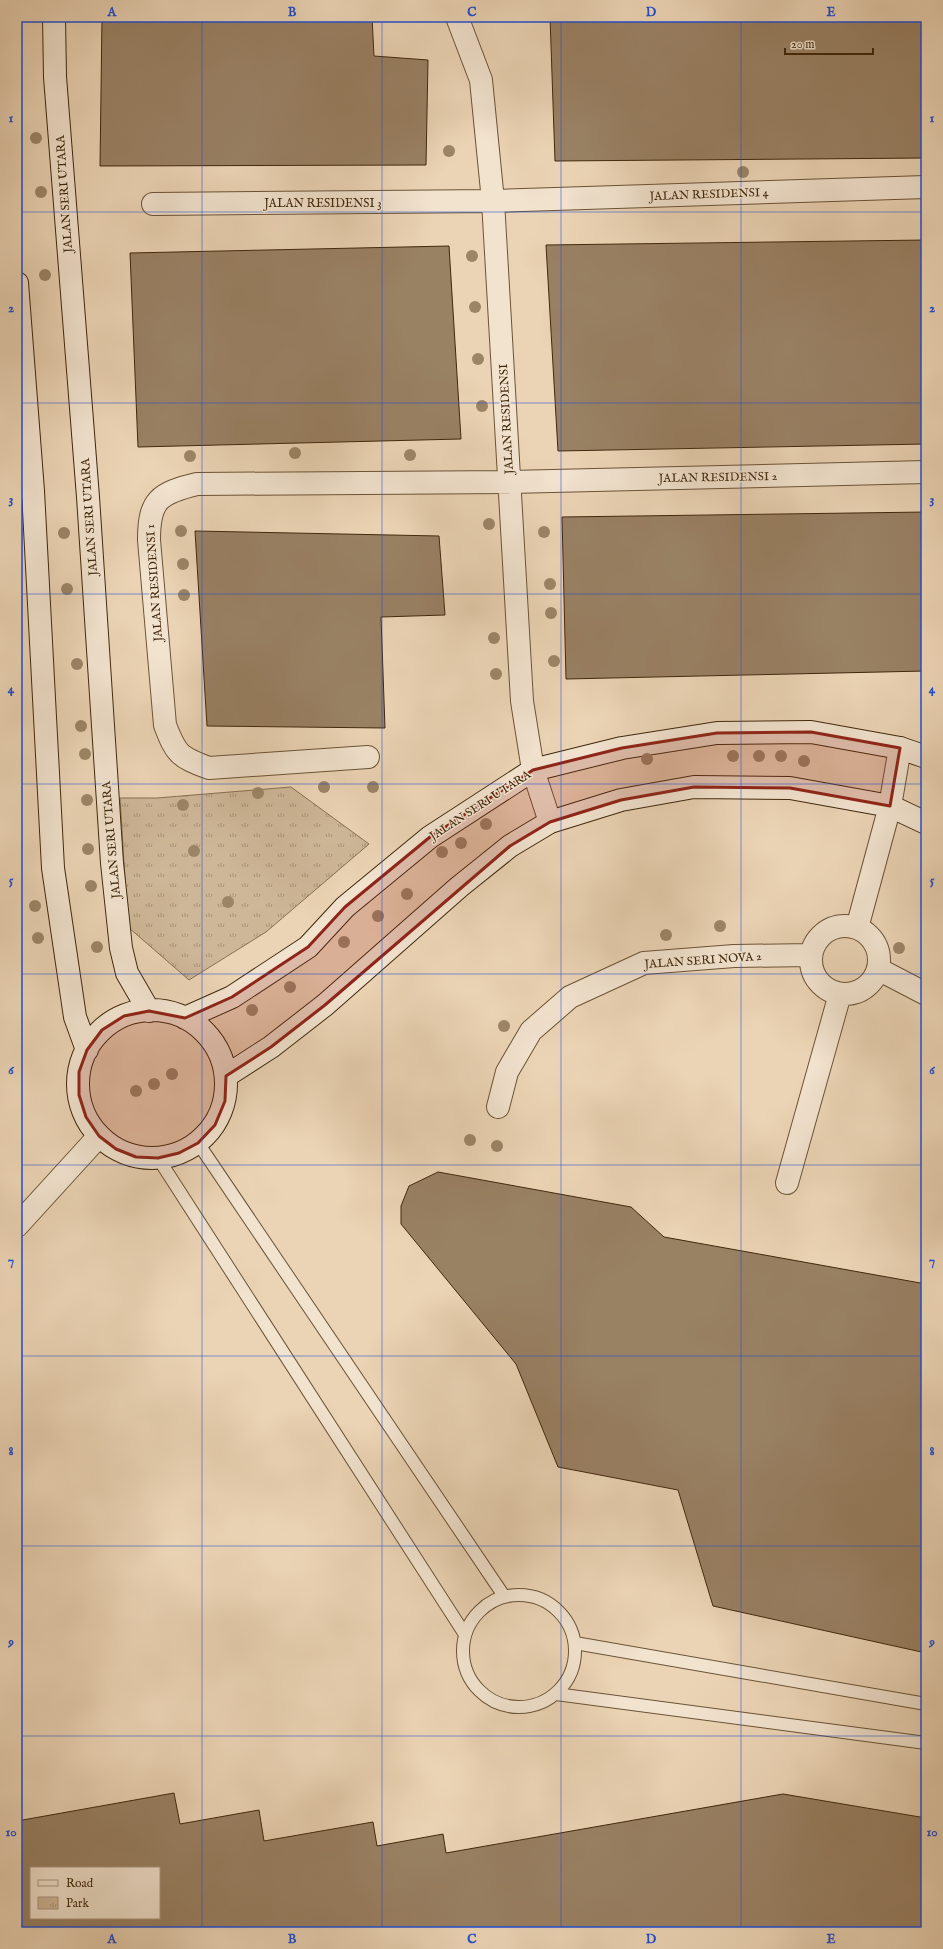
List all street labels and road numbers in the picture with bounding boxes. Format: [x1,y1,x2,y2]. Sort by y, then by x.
street label: JALAN SERI UTARA [53,134,77,255]
street label: JALAN RESIDENSI 4 [647,185,769,205]
street label: JALAN RESIDENSI 3 [262,196,382,212]
street label: JALAN RESIDENSI [496,363,518,477]
street label: JALAN SERI UTARA [78,457,102,578]
street label: JALAN RESIDENSI 2 [657,469,778,487]
street label: JALAN RESIDENSI 1 [143,524,167,644]
street label: JALAN SERI UTARA [425,767,535,846]
street label: JALAN SERI UTARA [99,780,125,901]
street label: JALAN SERI NOVA 2 [642,949,763,973]

